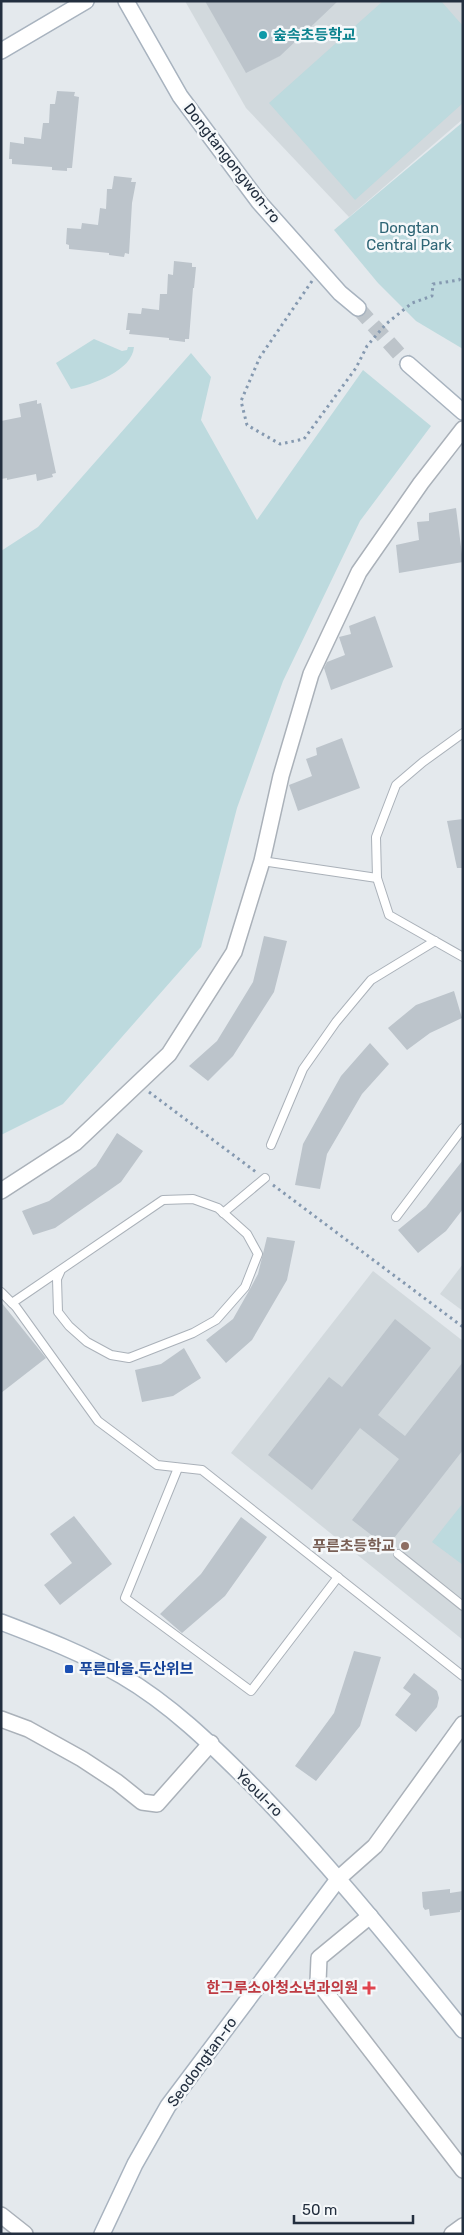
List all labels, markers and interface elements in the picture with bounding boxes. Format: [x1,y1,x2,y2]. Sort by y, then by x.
place label: 숲속초등학교 [273,26,356,44]
marker: 숲속초등학교 [257,29,269,41]
street label: Dongtangongwon-ro [180,100,284,226]
park label: Dongtan Central Park [366,219,452,254]
place label: 푸른초등학교 [312,1537,395,1555]
marker: 푸른초등학교 [399,1540,411,1552]
place label: 푸른마을.두산위브 [79,1660,194,1678]
marker: 푸른마을.두산위브 [63,1663,75,1675]
street label: Yeoul-ro [232,1766,286,1820]
place label: 한그루소아청소년과의원 [206,1979,358,1997]
marker: 한그루소아청소년과의원 [362,1981,376,1995]
street label: Seodongtan-ro [163,2014,241,2110]
scale bar [294,2192,413,2224]
text: 50 m [302,2201,337,2219]

